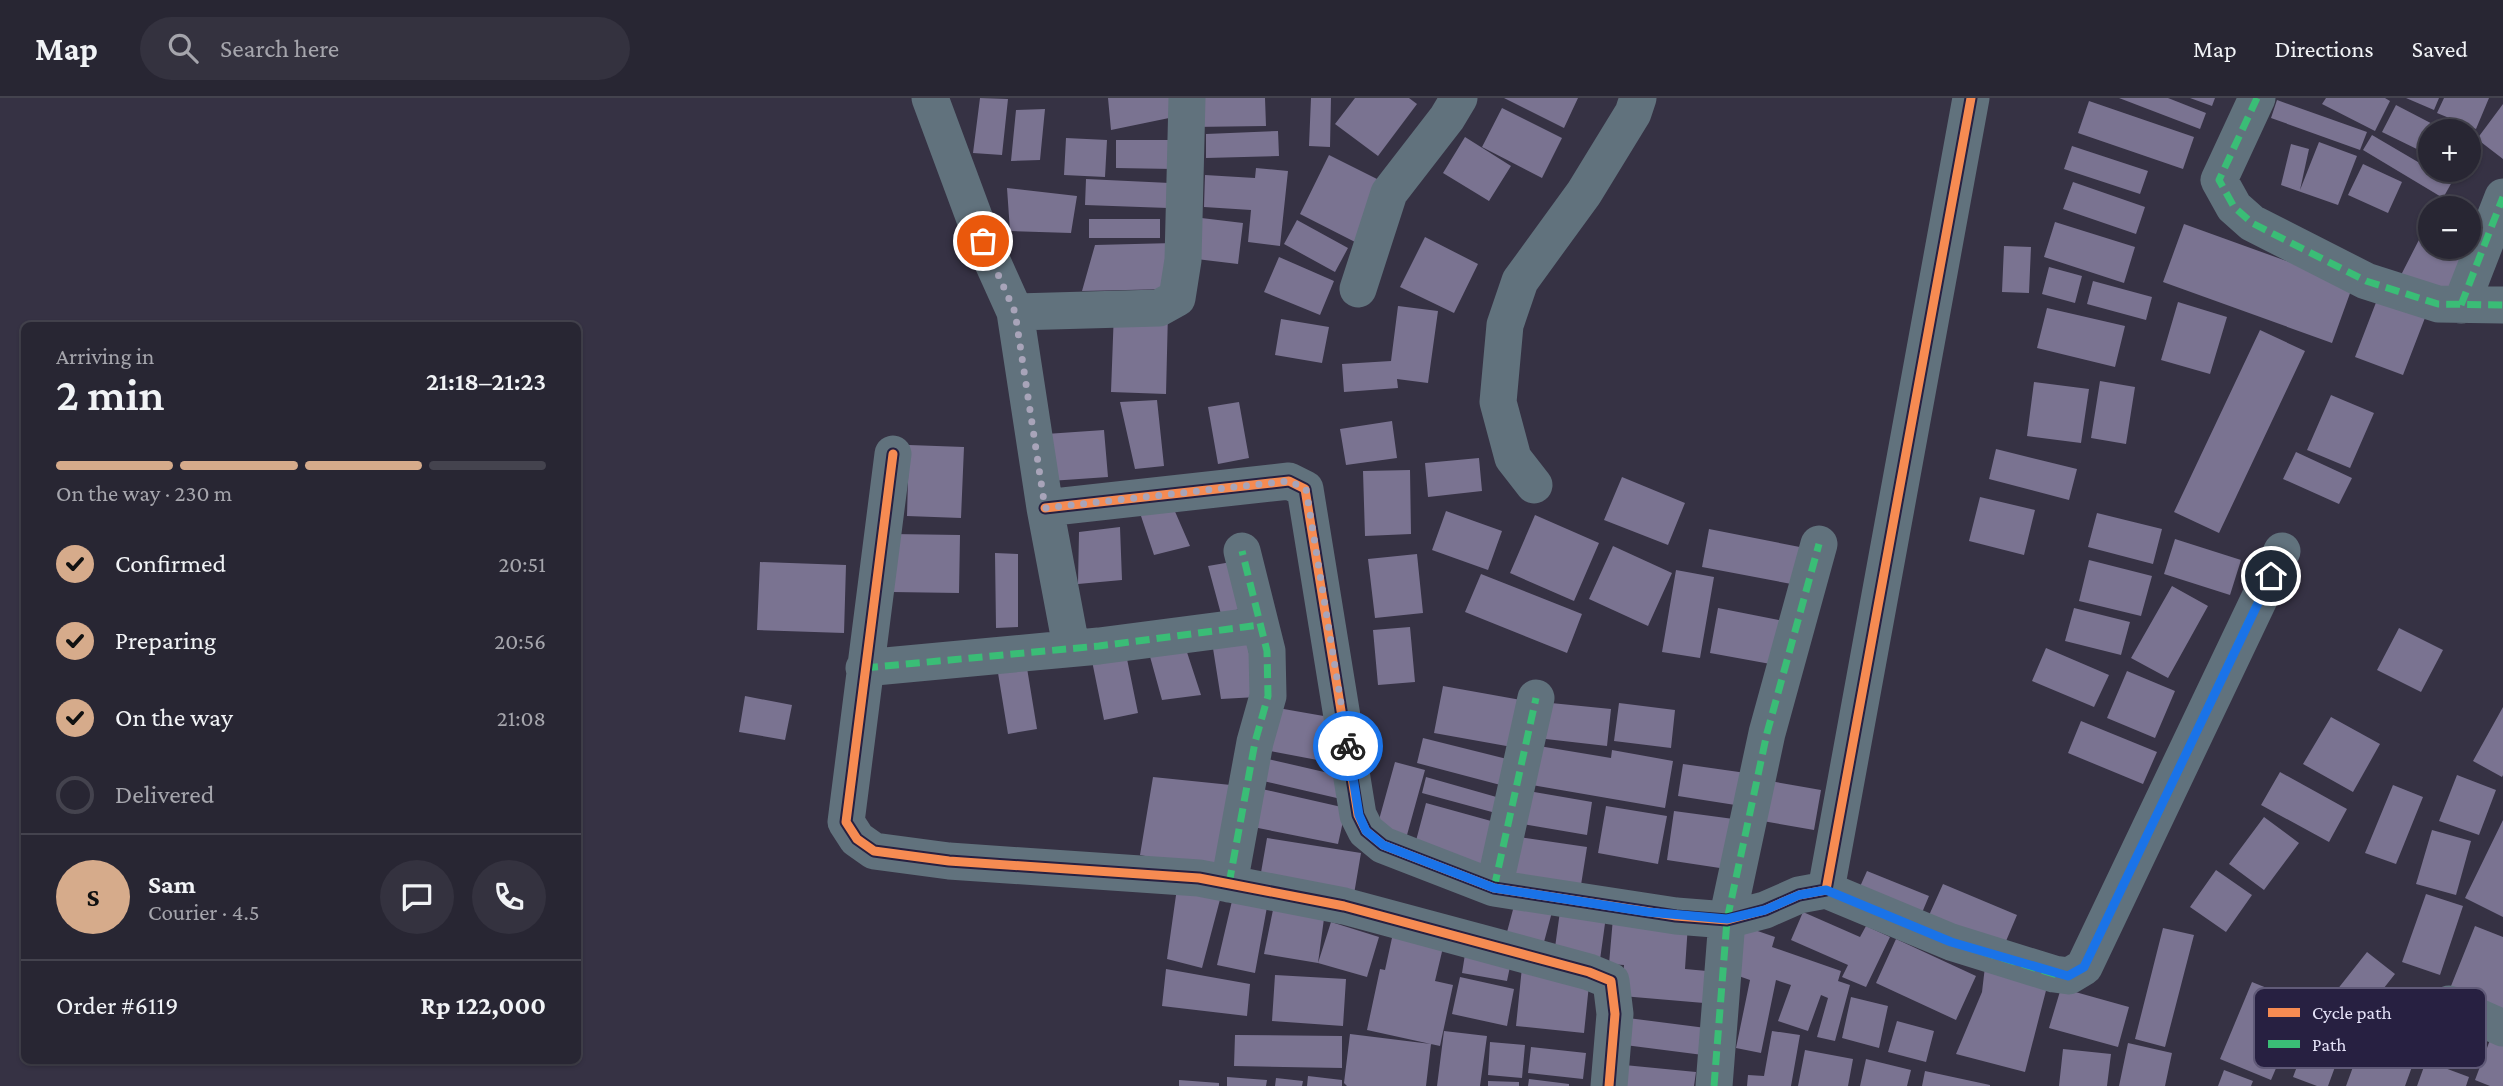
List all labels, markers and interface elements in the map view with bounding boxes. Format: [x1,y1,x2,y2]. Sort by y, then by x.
search box [140,17,630,80]
icon: search [164,29,202,67]
text: Map [35,30,98,67]
text: Search here [220,34,339,63]
text: Map [2193,35,2237,62]
text: Directions [2275,35,2374,62]
text: Saved [2412,35,2468,62]
map controls [2418,119,2481,259]
button: + [2418,119,2481,182]
button: − [2418,196,2481,259]
pin [953,211,1013,271]
icon: bag [964,222,1002,260]
text: Arriving in [56,343,154,369]
text: 21:18–21:23 [426,367,546,396]
text: 2 min [56,369,164,420]
text: On the way · 230 m [56,480,232,506]
icon: check [56,545,94,583]
pin [2241,546,2301,606]
text: Confirmed [115,549,226,578]
text: 20:51 [498,551,546,577]
icon: home [2252,557,2290,595]
icon: check [56,622,94,660]
text: Preparing [115,626,216,655]
text: 20:56 [494,628,546,654]
icon: check [56,699,94,737]
text: On the way [115,703,233,732]
text: 21:08 [497,705,546,731]
courier [1313,711,1383,781]
icon: bike [1329,727,1367,765]
text: Delivered [115,780,214,809]
button: chat [380,860,454,934]
button: phone [472,860,546,934]
text: Sam [148,870,196,899]
text: S [87,883,100,912]
text: Courier · 4.5 [148,899,260,925]
legend [2254,988,2486,1068]
text: Order #6119 [56,991,178,1020]
text: Rp 122,000 [421,991,546,1020]
text: Cycle path [2312,1002,2392,1023]
text: Path [2312,1034,2347,1055]

